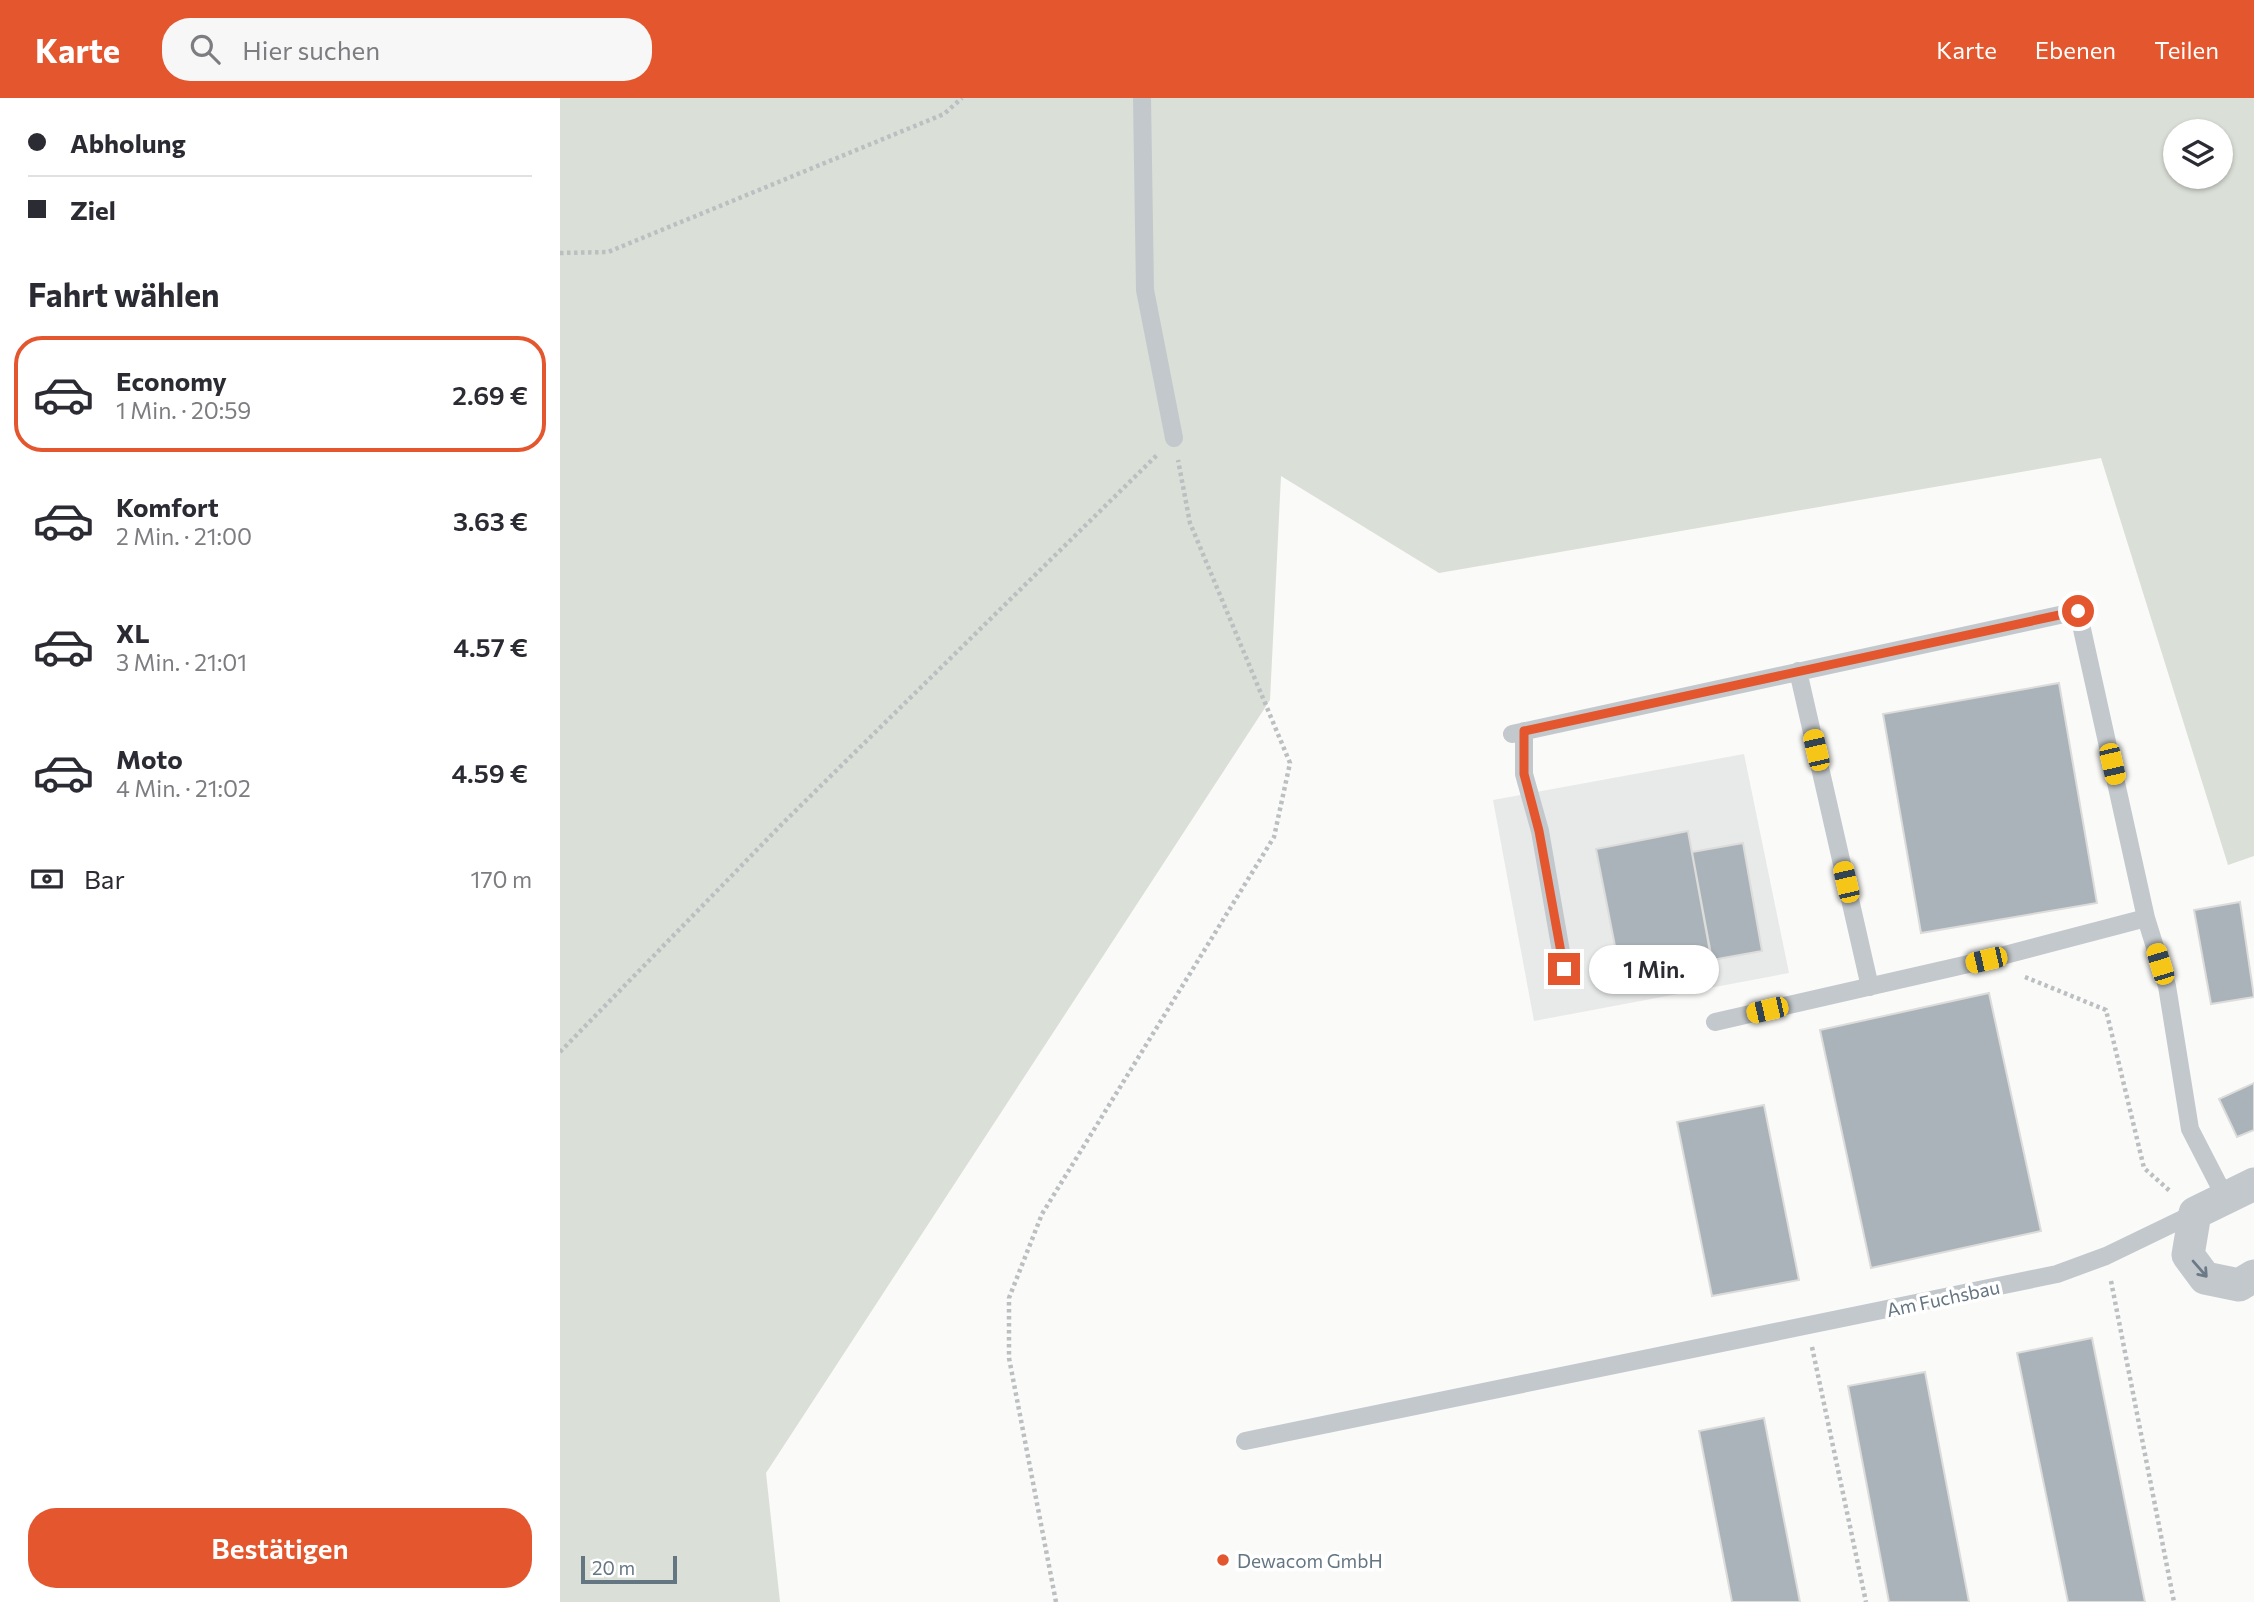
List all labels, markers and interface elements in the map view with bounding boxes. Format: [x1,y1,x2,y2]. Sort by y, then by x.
search box [162,18,652,81]
text: Karte [35,29,120,70]
icon: search [186,30,224,68]
text: Hier suchen [242,34,380,65]
text: Karte [1936,35,1997,64]
text: Ebenen [2035,35,2116,64]
text: Teilen [2154,35,2219,64]
map controls [2163,119,2233,189]
button: layers [2163,119,2233,189]
text: Abholung [70,127,186,158]
text: Ziel [70,194,116,225]
text: Fahrt wählen [28,274,220,314]
icon: car [32,363,95,426]
text: Economy [116,365,227,396]
text: 2.69 € [452,379,528,410]
text: 1 Min. · 20:59 [116,396,251,424]
icon: car [32,489,95,552]
text: Komfort [116,491,219,522]
text: 3.63 € [453,505,528,536]
text: 2 Min. · 21:00 [116,522,252,550]
route start [2062,595,2094,627]
icon: car [32,615,95,678]
text: XL [116,617,150,648]
text: 4.57 € [453,631,528,662]
text: 3 Min. · 21:01 [116,648,247,676]
car [1802,727,1831,773]
icon: car [32,741,95,804]
car [2098,741,2127,787]
text: Moto [116,743,183,774]
text: 4.59 € [451,757,528,788]
text: 4 Min. · 21:02 [116,774,251,802]
car [1832,859,1861,905]
icon: cash [28,860,66,898]
text: Bar [84,863,125,894]
text: 170 m [471,865,532,893]
car [2144,941,2177,987]
callout: 1 Min. [1588,944,1718,994]
car [1964,945,2009,975]
route end [1548,953,1580,985]
text: 1 Min. [1623,955,1685,983]
car [1745,995,1790,1025]
one-way arrow [2192,1260,2208,1278]
street label: Am Fuchsbau [1884,1275,2002,1321]
button: Bestätigen [28,1508,532,1588]
place label: Dewacom GmbH [1237,1549,1383,1572]
marker: Dewacom GmbH [1215,1552,1231,1568]
scale bar [581,1553,677,1585]
text: 20 m [592,1556,635,1579]

